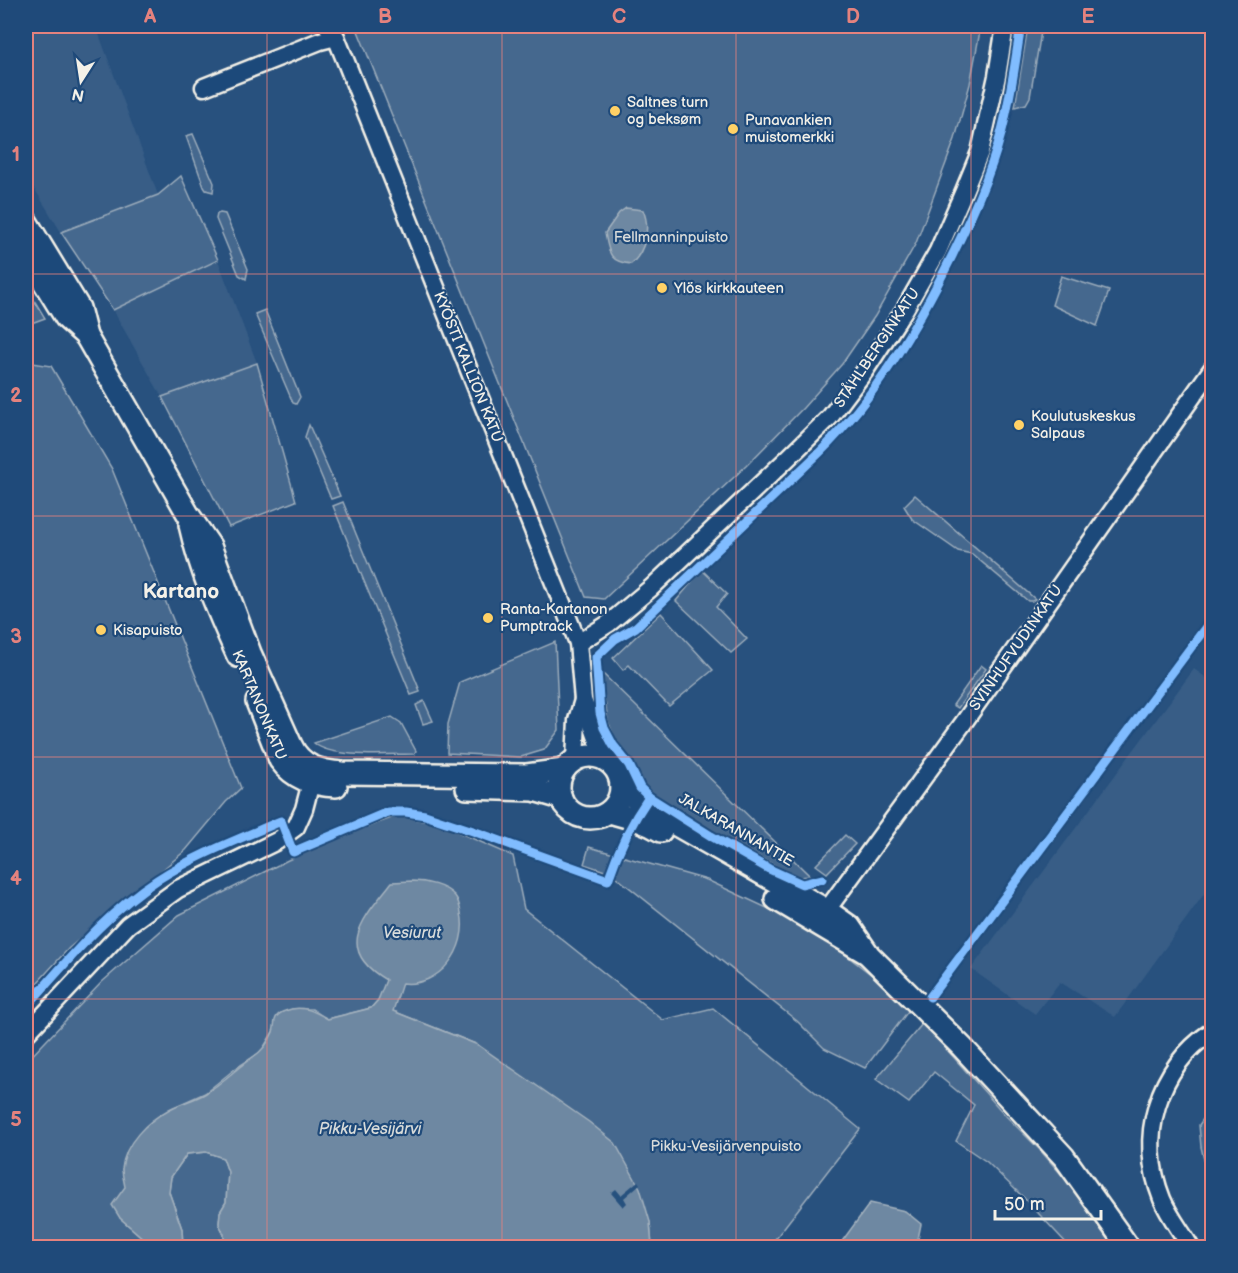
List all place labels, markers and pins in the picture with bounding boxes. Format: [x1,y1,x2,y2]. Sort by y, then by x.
place label: Saltnes turn og beksøm [627,93,708,129]
marker: Saltnes turn og beksøm [608,104,622,118]
place label: Punavankien muistomerkki [745,111,834,147]
marker: Punavankien muistomerkki [726,122,740,136]
place label: Ylös kirkkauteen [673,279,784,298]
marker: Ylös kirkkauteen [655,281,669,295]
place label: Koulutuskeskus Salpaus [1031,407,1136,443]
marker: Koulutuskeskus Salpaus [1012,418,1026,432]
place label: Ranta-Kartanon Pumptrack [500,600,607,636]
marker: Ranta-Kartanon Pumptrack [481,611,495,625]
place label: Kisapuisto [113,621,183,640]
marker: Kisapuisto [94,623,108,637]

